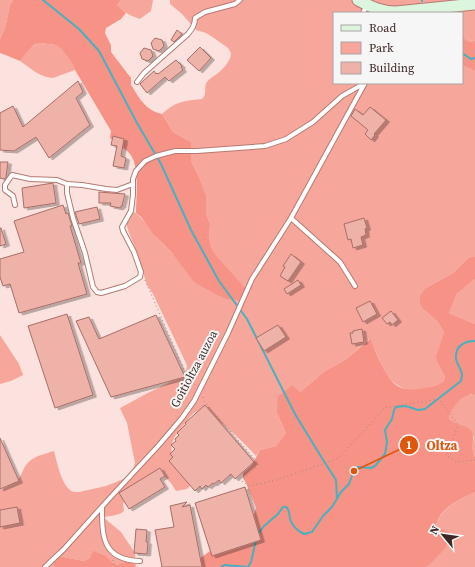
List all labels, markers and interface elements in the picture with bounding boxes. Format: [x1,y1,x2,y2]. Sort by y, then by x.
legend [333,12,463,84]
text: Road [369,20,396,36]
text: Park [369,40,394,56]
text: Building [369,60,414,76]
street label: Goitioltza auzoa [167,327,222,410]
callout: Oltza [399,433,466,458]
text: 1 [406,437,412,453]
text: Oltza [427,437,458,454]
north arrow [423,515,463,555]
text: N [426,523,443,538]

